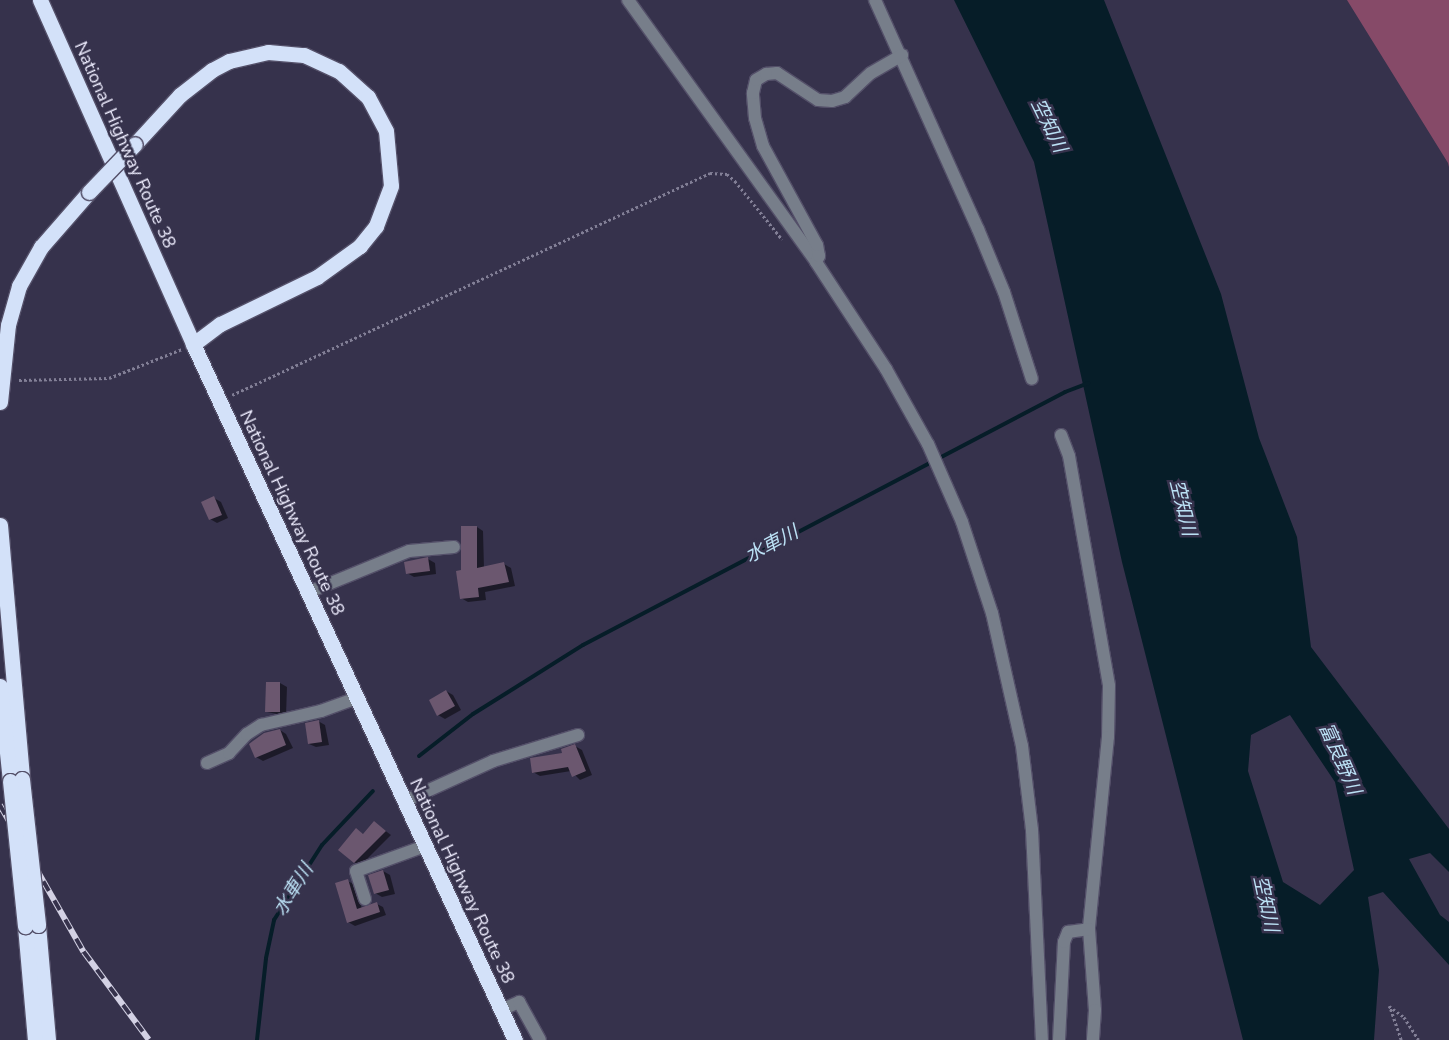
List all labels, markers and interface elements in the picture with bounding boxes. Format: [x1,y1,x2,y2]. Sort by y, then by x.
street label: National Highway Route 38 [70,38,180,252]
water label: 空知川 [1025,95,1071,157]
street label: National Highway Route 38 [235,407,349,619]
water label: 空知川 [1164,478,1200,538]
water label: 水車川 [741,522,803,568]
water label: 富良野川 [1313,720,1365,798]
street label: National Highway Route 38 [405,775,519,987]
water label: 水車川 [269,860,319,920]
water label: 空知川 [1248,874,1282,934]

